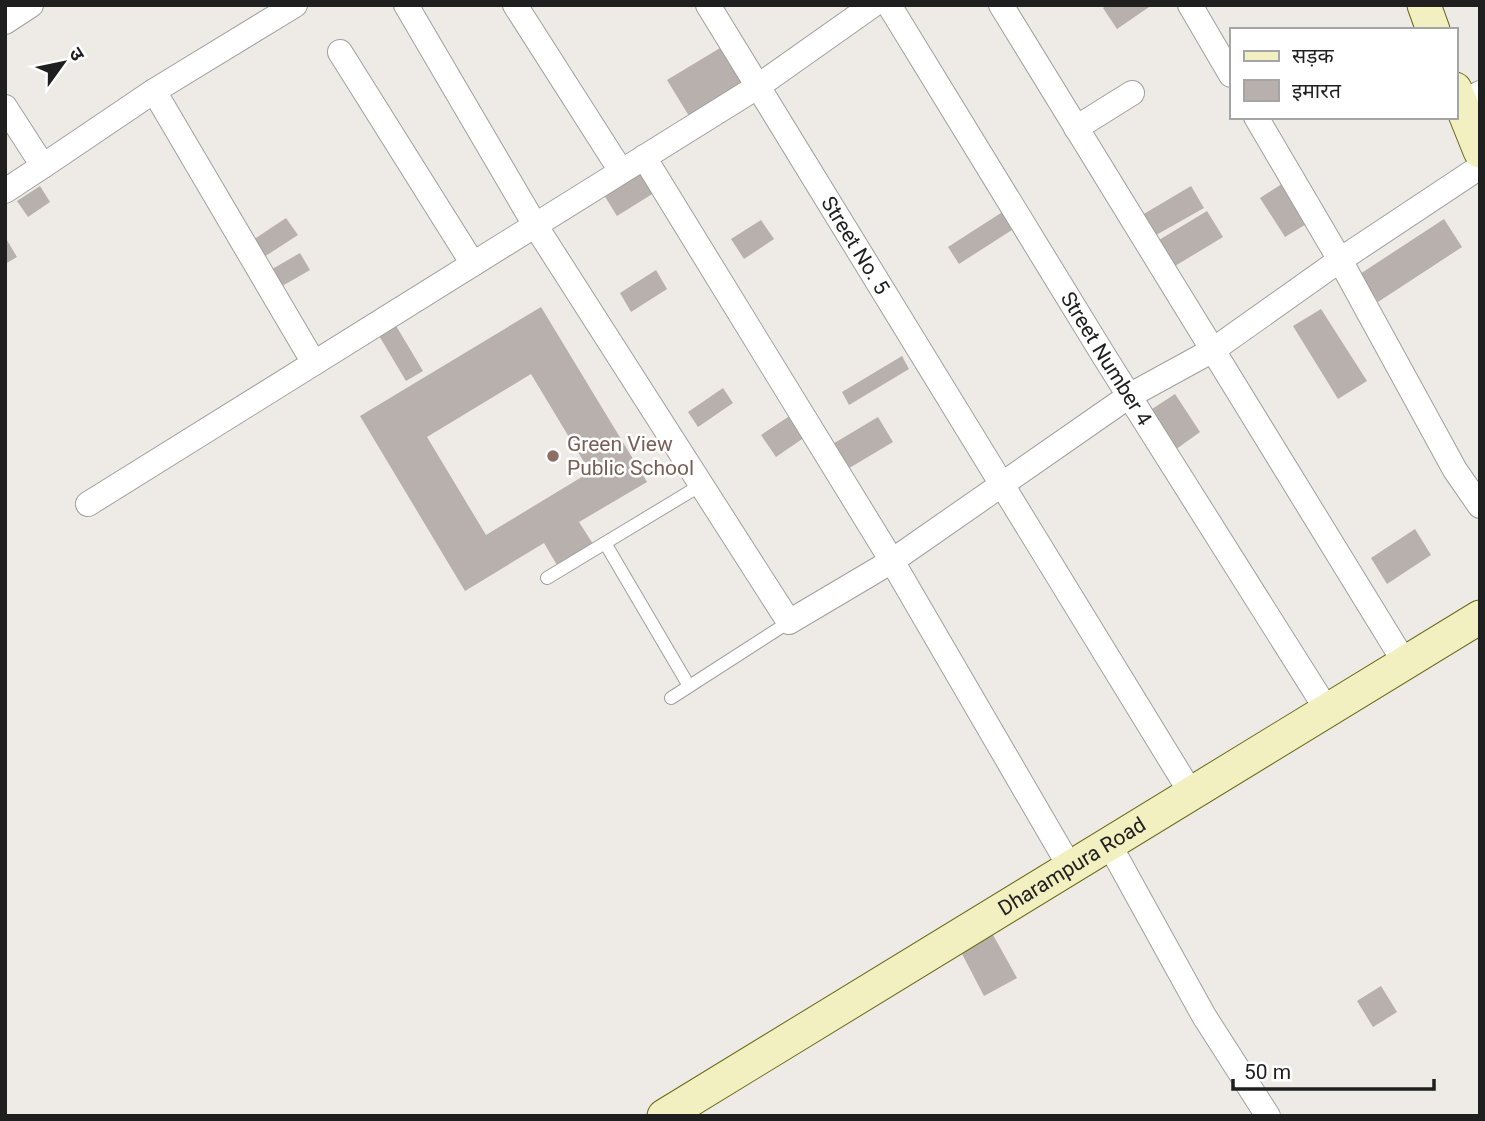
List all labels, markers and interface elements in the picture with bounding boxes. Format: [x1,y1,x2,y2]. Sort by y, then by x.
north arrow [28,28,98,98]
legend [1230,28,1457,119]
text: उ [64,43,90,66]
text: सड़क [1292,44,1334,68]
text: इमारत [1292,79,1342,103]
street label: Street No. 5 [816,192,894,299]
street label: Street Number 4 [1056,288,1157,430]
place label: Green View Public School [567,432,694,480]
marker: Green View Public School [545,448,561,464]
street label: Dharampura Road [994,812,1150,921]
scale bar [1233,1048,1434,1092]
text: 50 m [1244,1060,1291,1084]

